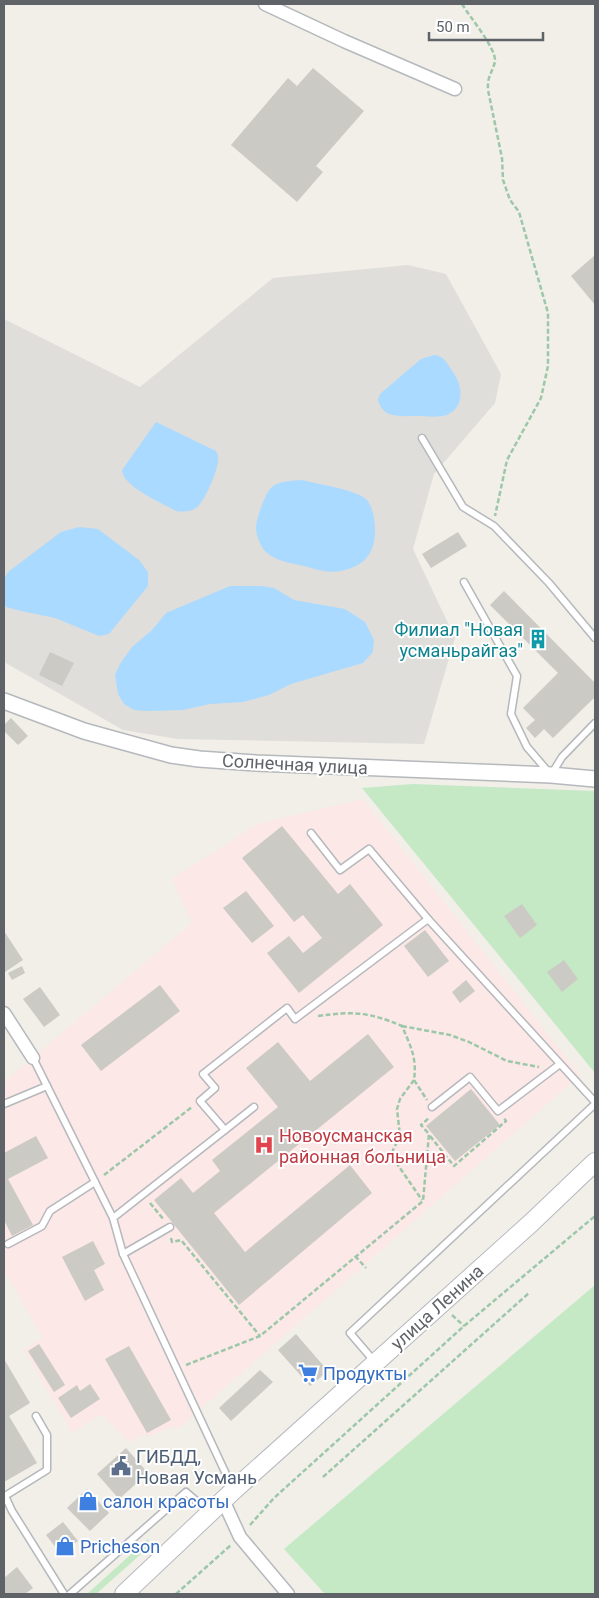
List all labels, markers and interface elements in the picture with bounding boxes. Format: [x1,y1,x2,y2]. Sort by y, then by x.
scale bar [429,10,543,42]
text: 50 m [436,18,470,36]
place label: Филиал "Новая усманьрайгаз" [394,619,523,661]
building icon: Филиал "Новая усманьрайгаз" [527,628,549,650]
street label: Солнечная улица [222,750,368,778]
place label: Новоусманская районная больница [279,1125,446,1167]
hospital icon: Новоусманская районная больница [253,1134,275,1156]
street label: улица Ленина [386,1260,488,1354]
supermarket icon: Продукты [297,1362,319,1384]
place label: Продукты [323,1363,407,1384]
place label: ГИБДД, Новая Усмань [136,1446,257,1488]
public building icon: ГИБДД, Новая Усмань [110,1455,132,1477]
shop icon: салон красоты [77,1490,99,1512]
place label: салон красоты [103,1491,229,1512]
shop icon: Pricheson [54,1535,76,1557]
place label: Pricheson [80,1536,160,1557]

